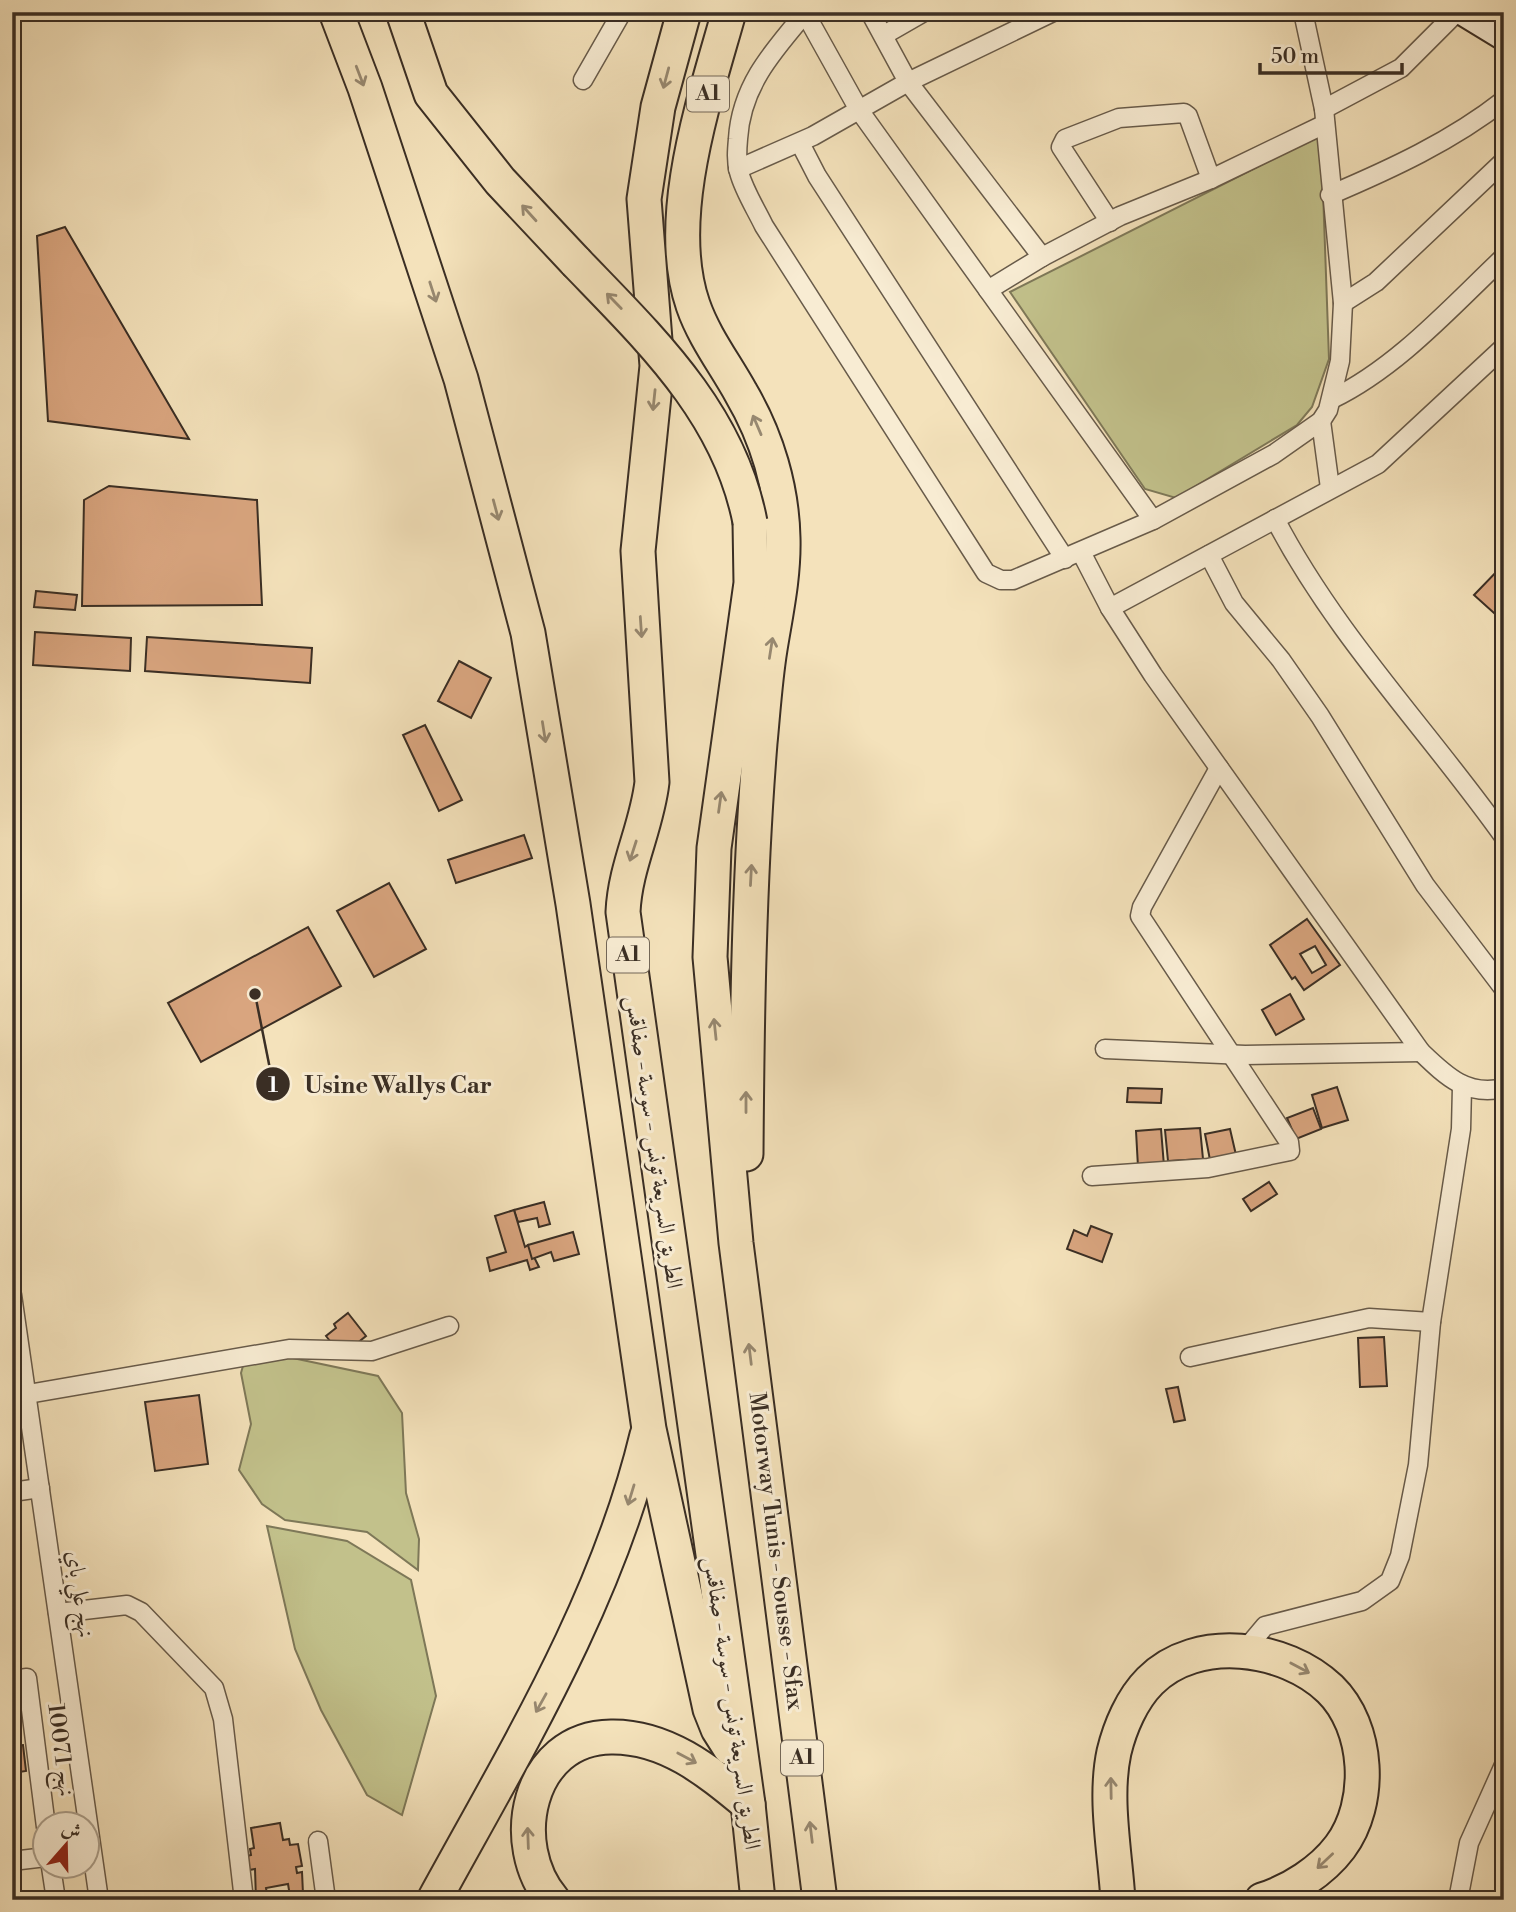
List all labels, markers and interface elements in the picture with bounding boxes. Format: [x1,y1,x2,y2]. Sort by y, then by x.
scale bar [1260,32,1402,76]
text: 50 m [1271,44,1319,70]
one-way arrow [355,65,368,87]
one-way arrow [658,67,671,89]
road number: A1 [687,76,729,112]
one-way arrow [521,204,537,222]
one-way arrow [427,281,440,303]
one-way arrow [605,293,622,310]
one-way arrow [647,389,660,411]
one-way arrow [750,415,763,437]
one-way arrow [490,499,503,521]
one-way arrow [635,615,648,638]
one-way arrow [764,638,777,660]
one-way arrow [538,721,551,743]
one-way arrow [714,791,727,814]
one-way arrow [626,840,639,862]
one-way arrow [745,864,758,887]
road number: A1 [607,937,649,972]
street label: الطريق السريعة تونس - سوسة - صفاقس [619,994,688,1291]
one-way arrow [708,1018,721,1041]
callout: Usine Wallys Car [256,1062,506,1107]
text: Usine Wallys Car [304,1071,492,1101]
text: 1 [268,1073,278,1099]
one-way arrow [740,1091,753,1114]
one-way arrow [744,1343,757,1366]
street label: Motorway Tunis - Sousse - Sfax [743,1391,809,1712]
one-way arrow [624,1484,637,1506]
street label: نهج علي باي [52,1549,100,1641]
street label: الطريق السريعة تونس - سوسة - صفاقس [697,1555,766,1852]
one-way arrow [1289,1662,1310,1675]
one-way arrow [534,1692,547,1713]
street label: نهج 10071 [35,1702,81,1799]
road number: A1 [781,1740,823,1776]
one-way arrow [676,1752,697,1765]
one-way arrow [1105,1777,1118,1800]
north arrow [32,1811,102,1881]
text: ش [59,1815,84,1844]
one-way arrow [805,1821,818,1844]
one-way arrow [521,1827,534,1850]
one-way arrow [1317,1852,1335,1869]

